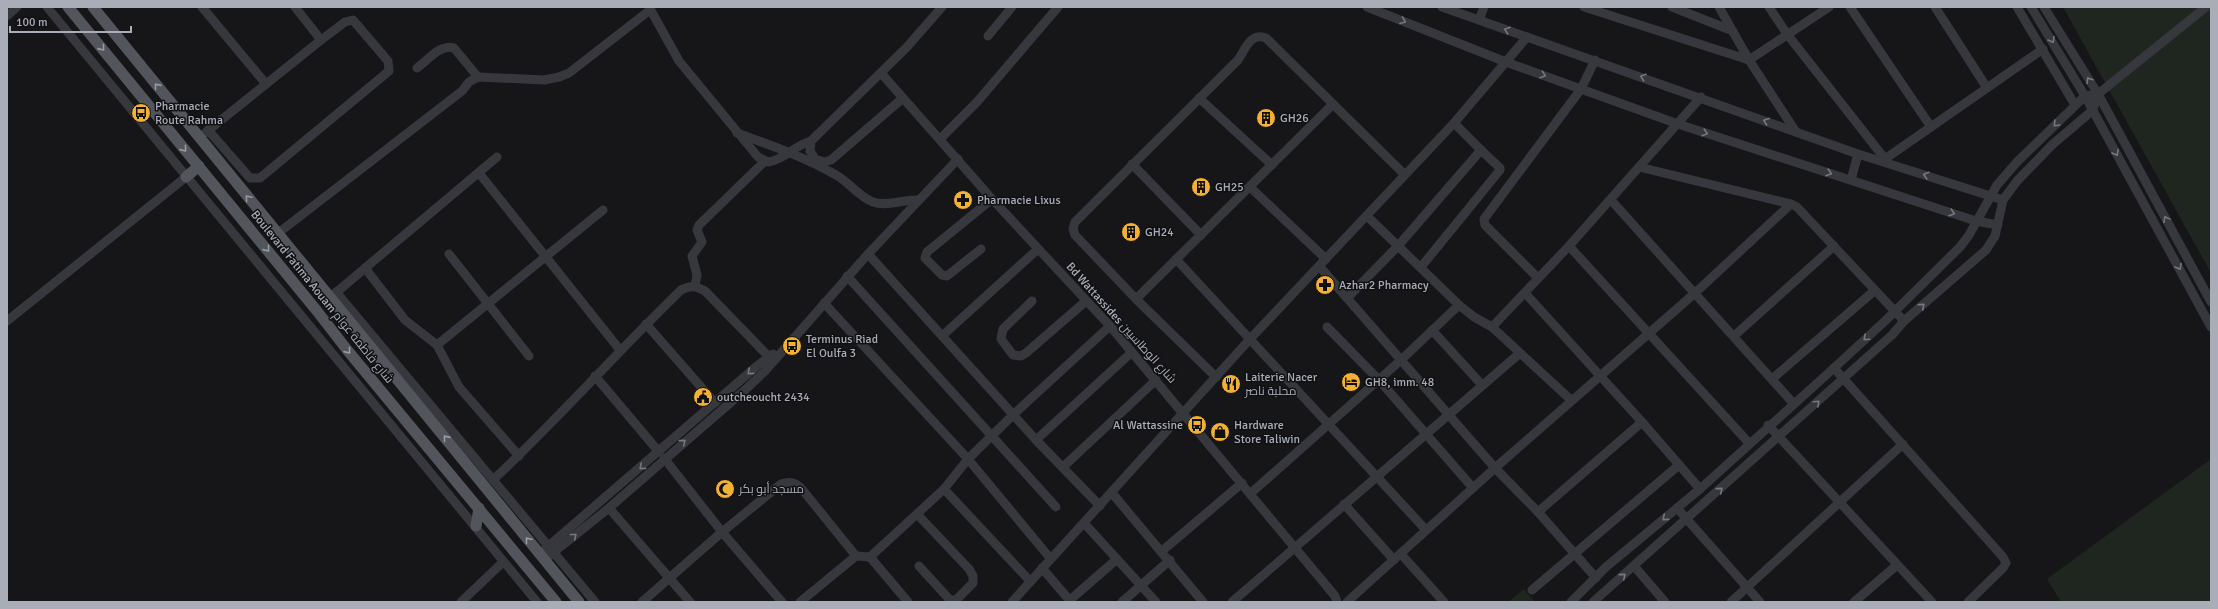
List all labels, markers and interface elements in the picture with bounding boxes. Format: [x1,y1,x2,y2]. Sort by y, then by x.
scale bar [10,8,131,34]
text: 100 m [16,15,48,30]
one-way arrow [1399,17,1406,25]
one-way arrow [1504,26,1511,34]
one-way arrow [2047,36,2054,43]
one-way arrow [97,43,104,51]
one-way arrow [1539,71,1546,79]
one-way arrow [1640,73,1647,82]
one-way arrow [2087,77,2094,84]
one-way arrow [154,83,161,90]
place label: Pharmacie Route Rahma [155,99,223,128]
bus stop icon: Pharmacie Route Rahma [130,102,152,124]
building icon: GH26 [1255,107,1277,129]
place label: GH26 [1280,111,1309,126]
one-way arrow [1762,117,1769,125]
one-way arrow [2053,119,2061,127]
one-way arrow [1701,128,1708,137]
one-way arrow [180,144,187,151]
one-way arrow [2112,149,2119,156]
one-way arrow [1825,168,1832,177]
one-way arrow [1923,171,1930,180]
building icon: GH25 [1190,176,1212,198]
place label: GH25 [1215,180,1244,195]
pharmacy icon: Pharmacie Lixus [952,189,974,211]
place label: Pharmacie Lixus [977,193,1061,208]
one-way arrow [245,195,252,202]
street label: Boulevard Fatima Aouam شارع فاطمة عوام [248,207,397,387]
one-way arrow [1949,208,1956,217]
one-way arrow [2163,216,2170,223]
building icon: GH24 [1120,221,1142,243]
place label: GH24 [1145,225,1174,240]
one-way arrow [262,245,269,252]
street label: Bd Wattassides شارع الوطاسيين [1063,259,1179,387]
one-way arrow [2174,263,2181,270]
pharmacy icon: Azhar2 Pharmacy [1314,274,1336,296]
place label: Azhar2 Pharmacy [1339,278,1429,293]
one-way arrow [1918,303,1925,310]
place label: Terminus Riad El Oulfa 3 [806,332,878,361]
one-way arrow [1863,333,1871,341]
bus stop icon: Terminus Riad El Oulfa 3 [781,335,803,357]
one-way arrow [343,346,350,353]
one-way arrow [747,368,755,375]
place label: Laiterie Nacer محلبة ناصر [1244,370,1318,399]
hotel icon: GH8, imm. 48 [1340,371,1362,393]
restaurant icon: Laiterie Nacer محلبة ناصر [1220,373,1242,395]
place label: GH8, imm. 48 [1365,375,1434,390]
public building icon: outcheoucht 2434 [692,386,714,408]
place label: outcheoucht 2434 [717,390,810,405]
one-way arrow [1812,401,1820,408]
bus stop icon: Al Wattassine [1186,414,1208,436]
place label: Al Wattassine [1113,418,1183,433]
place label: Hardware Store Taliwin [1234,418,1300,447]
shop icon: Hardware Store Taliwin [1209,421,1231,443]
one-way arrow [444,436,451,443]
one-way arrow [679,440,686,447]
one-way arrow [639,463,646,470]
mosque icon: مسجد أبو بكر [714,478,736,500]
place label: مسجد أبو بكر [738,481,804,497]
one-way arrow [1715,487,1723,495]
one-way arrow [1662,513,1669,520]
one-way arrow [570,533,577,540]
one-way arrow [525,537,532,544]
one-way arrow [1618,574,1625,581]

